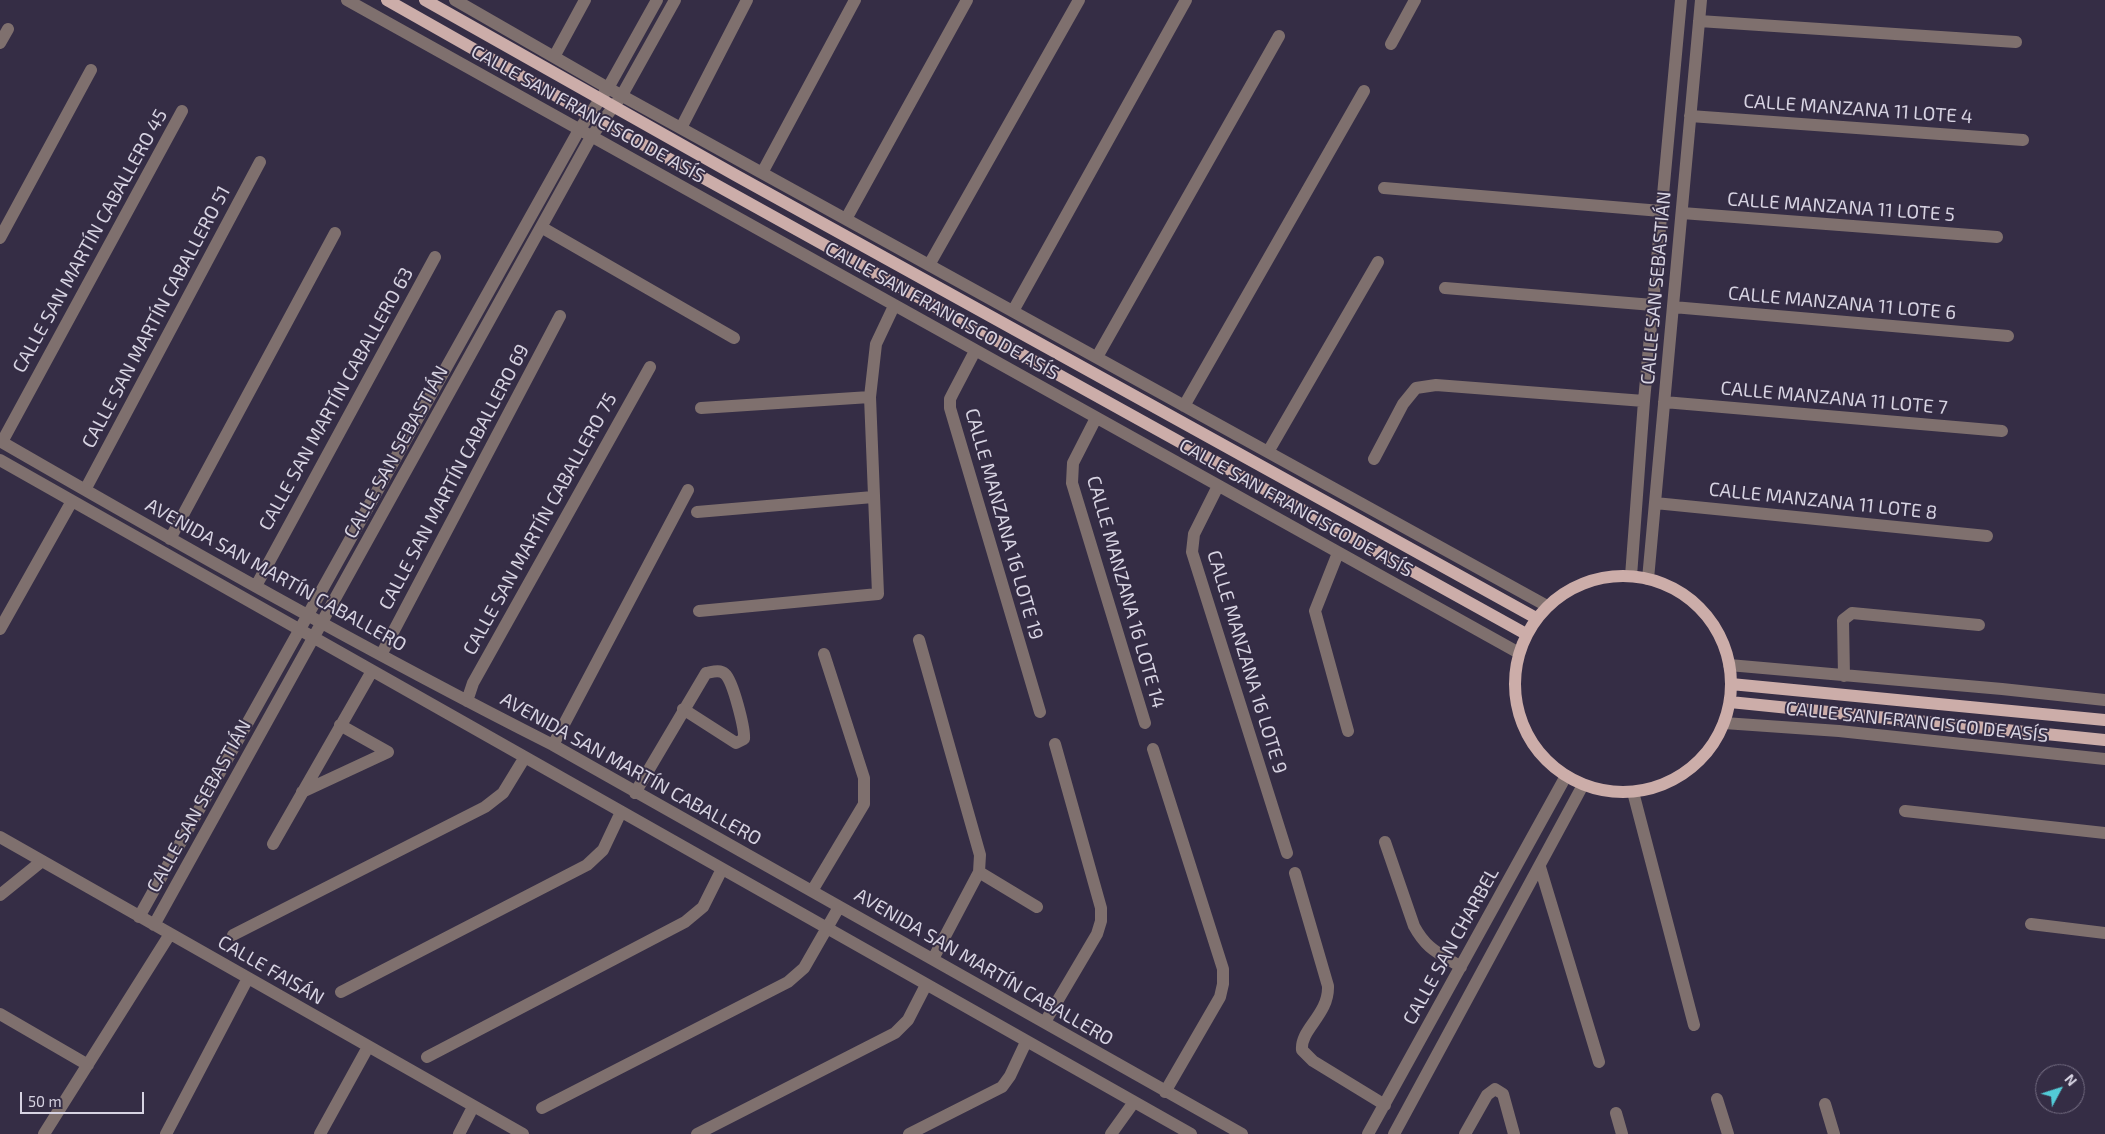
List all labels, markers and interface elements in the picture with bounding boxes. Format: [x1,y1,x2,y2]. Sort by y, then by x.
street label: CALLE SAN FRANCISCO DE ASÍS [467,40,709,188]
street label: CALLE MANZANA 11 LOTE 4 [1743,90,1973,128]
street label: CALLE SAN MARTÍN CABALLERO 45 [8,105,172,377]
street label: CALLE SAN MARTÍN CABALLERO 51 [77,182,235,452]
street label: CALLE MANZANA 11 LOTE 5 [1726,188,1956,226]
street label: CALLE SAN SEBASTIÁN [1636,190,1676,386]
street label: CALLE SAN FRANCISCO DE ASÍS [821,237,1063,385]
street label: CALLE SAN MARTÍN CABALLERO 63 [254,263,418,535]
street label: CALLE MANZANA 11 LOTE 6 [1727,282,1957,324]
street label: CALLE SAN MARTÍN CABALLERO 69 [374,340,534,614]
street label: CALLE SAN SEBASTIÁN [339,362,453,542]
street label: CALLE MANZANA 11 LOTE 7 [1720,377,1948,419]
street label: CALLE SAN MARTÍN CABALLERO 75 [458,389,622,659]
street label: CALLE MANZANA 16 LOTE 19 [960,406,1048,642]
street label: CALLE SAN FRANCISCO DE ASÍS [1175,434,1417,582]
street label: CALLE MANZANA 16 LOTE 14 [1082,473,1170,711]
street label: CALLE MANZANA 11 LOTE 8 [1708,478,1938,524]
street label: AVENIDA SAN MARTÍN CABALLERO [141,494,411,656]
street label: CALLE MANZANA 16 LOTE 9 [1202,548,1292,776]
street label: AVENIDA SAN MARTÍN CABALLERO [496,688,766,850]
street label: CALLE SAN FRANCISCO DE ASÍS [1785,697,2049,747]
street label: CALLE SAN SEBASTIÁN [142,716,256,896]
street label: CALLE SAN CHARBEL [1398,863,1504,1029]
street label: AVENIDA SAN MARTÍN CABALLERO [851,883,1117,1051]
street label: CALLE FAISÁN [214,930,328,1010]
north arrow [2035,1064,2085,1114]
text: N [2061,1070,2081,1089]
scale bar [22,1082,146,1114]
text: 50 m [28,1092,62,1110]

